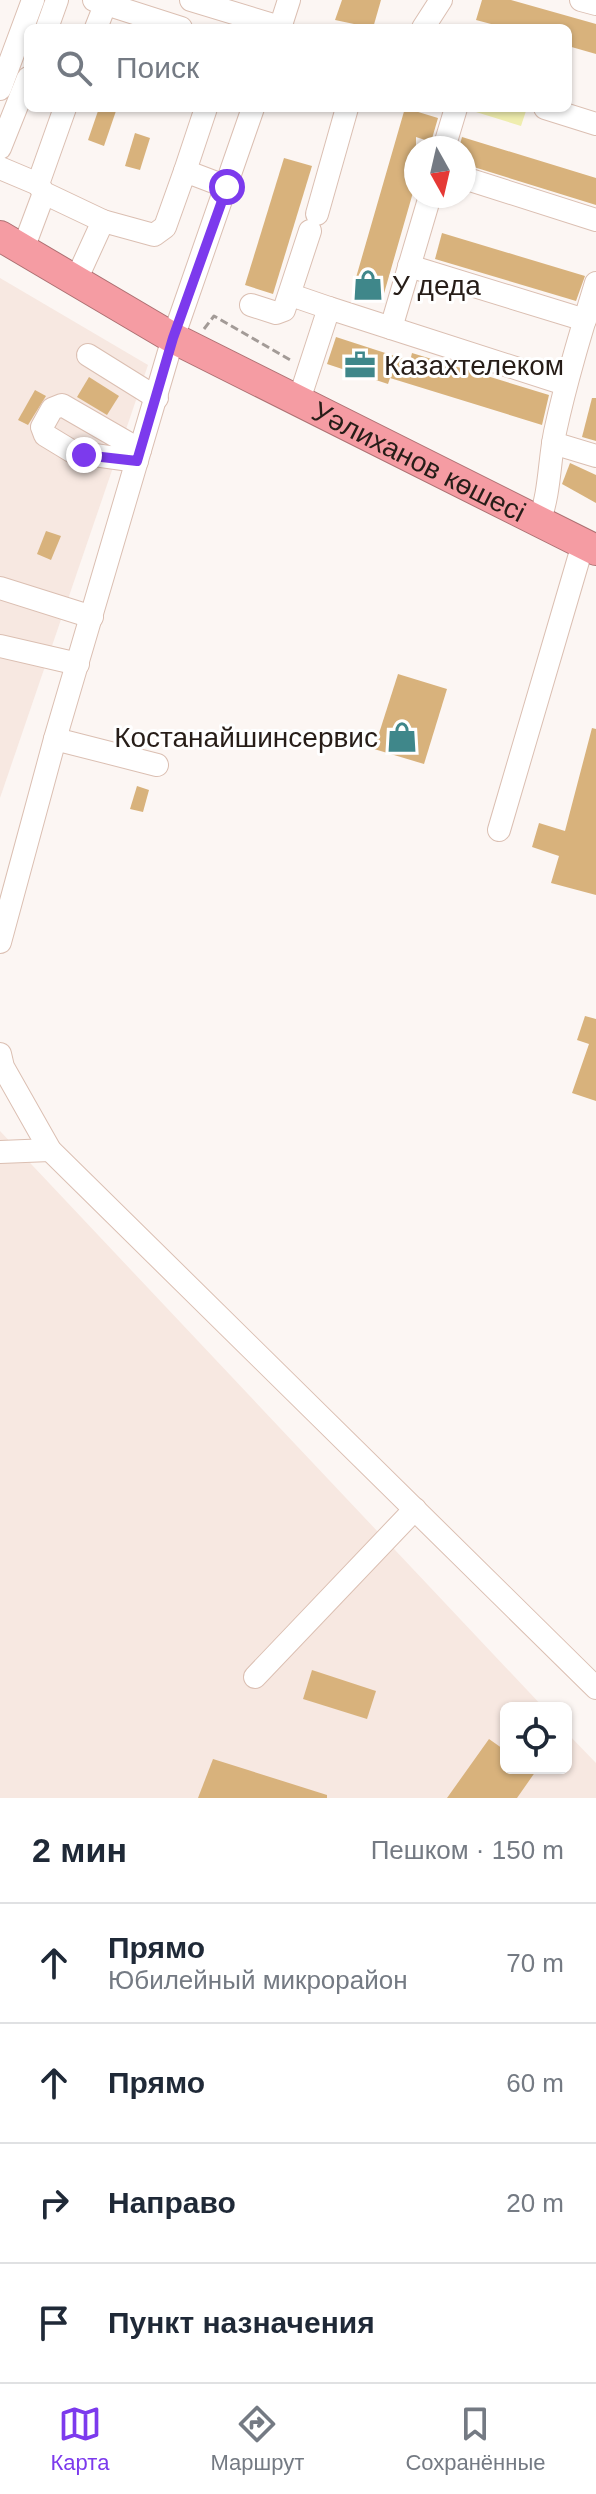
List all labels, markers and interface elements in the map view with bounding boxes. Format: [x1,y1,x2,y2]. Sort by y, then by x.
search box [24,24,572,112]
icon: search [52,46,96,90]
text: Поиск [116,51,199,84]
north arrow [404,136,476,208]
route start [209,169,245,205]
shop icon: У деда [351,268,385,302]
place label: У деда [392,270,481,301]
office icon: Казахтелеком [343,348,377,382]
place label: Казахтелеком [384,350,564,381]
street label: Уәлиханов көшесі [307,395,531,528]
route end [66,437,102,473]
shop icon: Костанайшинсервис [385,720,419,754]
place label: Костанайшинсервис [114,722,378,753]
map controls [500,1702,572,1774]
button: locate [500,1702,572,1774]
text: 2 мин [32,1831,127,1869]
text: Пешком · 150 m [371,1835,564,1865]
text: Прямо [108,1931,205,1964]
icon: ahead [32,1941,76,1985]
text: 70 m [506,1948,564,1978]
text: Юбилейный микрорайон [108,1965,408,1995]
icon: ahead [32,2061,76,2105]
text: Прямо [108,2066,205,2099]
text: 60 m [506,2068,564,2098]
icon: right [32,2181,76,2225]
text: Направо [108,2186,236,2219]
text: 20 m [506,2188,564,2218]
icon: arrive [32,2301,76,2345]
text: Пункт назначения [108,2306,375,2339]
tab: Карта [51,2402,109,2476]
tab: Маршрут [211,2402,304,2476]
tab: Сохранённые [405,2402,545,2476]

